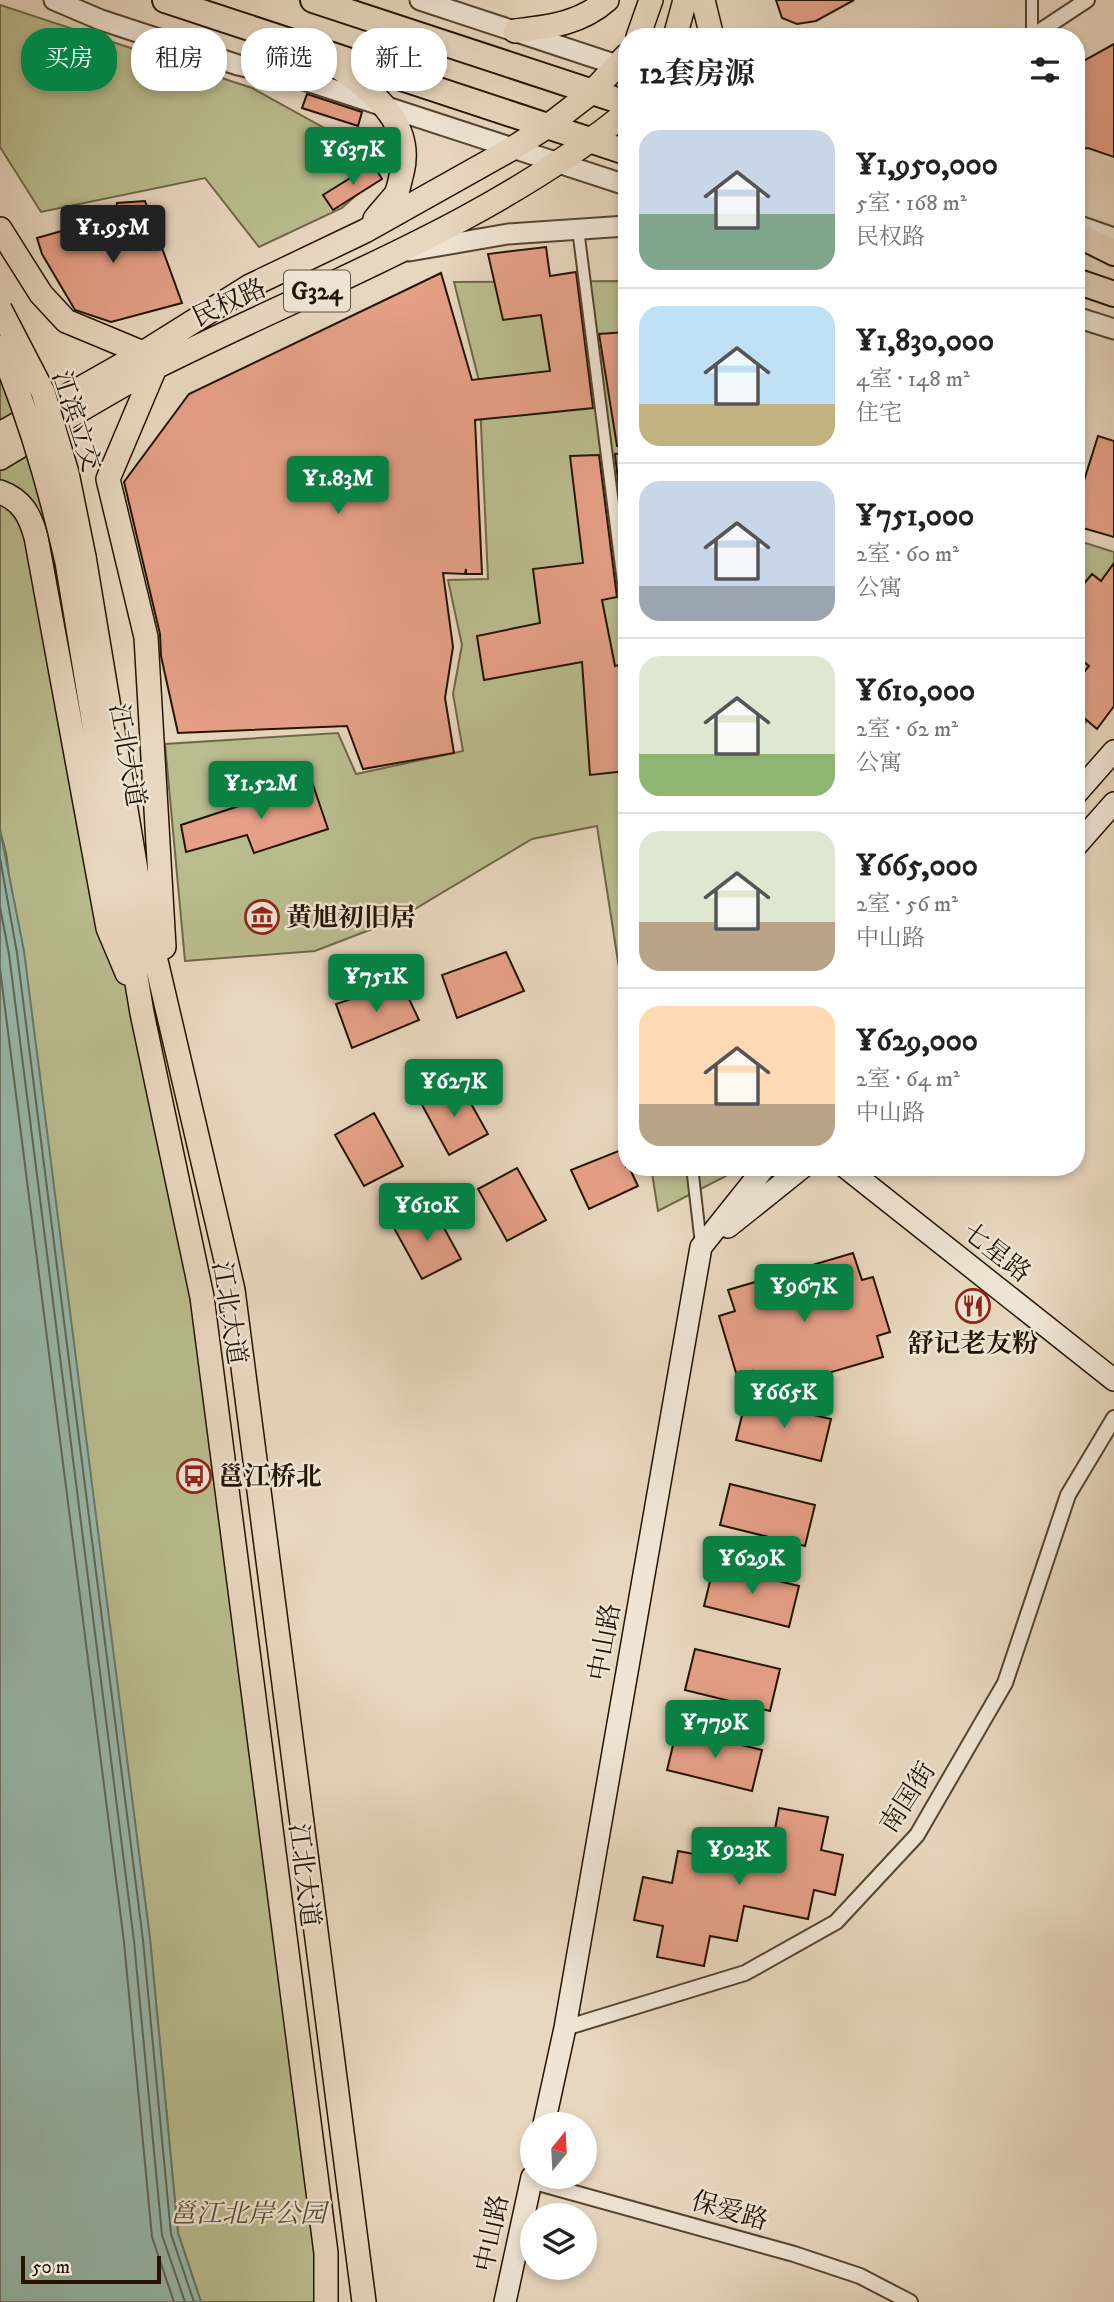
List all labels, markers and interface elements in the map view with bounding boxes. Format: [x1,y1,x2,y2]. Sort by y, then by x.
chip: 买房 [21,28,117,91]
chip: 租房 [131,28,227,91]
chip: 筛选 [241,28,337,91]
chip: 新上 [351,28,447,91]
icon: filters [1026,51,1064,89]
text: 12套房源 [639,56,755,93]
pin: ¥637K [304,128,402,187]
text: ¥637K [321,135,385,164]
text: ¥1,950,000 [856,147,998,184]
icon: home [695,158,779,242]
text: 5室 · 168 m² [856,189,967,218]
pin: ¥1.95M [56,205,170,265]
text: ¥1.95M [76,213,150,242]
text: 民权路 [856,223,925,252]
road number: G324 [284,270,350,312]
street label: 民权路 [187,272,272,335]
text: ¥1,830,000 [856,323,994,360]
icon: home [695,334,779,418]
text: 4室 · 148 m² [856,365,970,394]
street label: 江滨立交 [44,367,107,476]
text: 住宅 [856,399,902,428]
pin: ¥1.83M [281,456,395,516]
text: ¥1.83M [303,464,373,493]
text: ¥751,000 [856,498,974,535]
icon: home [695,509,779,593]
text: 2室 · 60 m² [856,540,959,569]
text: 公寓 [856,574,902,603]
text: ¥610,000 [856,673,975,710]
icon: home [695,684,779,768]
street label: 江北大道 [101,701,152,809]
text: 2室 · 62 m² [856,715,958,744]
text: 公寓 [856,749,902,778]
pin: ¥1.52M [204,762,318,821]
text: ¥1.52M [225,769,297,798]
text: ¥665,000 [856,848,978,885]
icon: home [695,859,779,943]
text: 2室 · 56 m² [856,890,958,919]
museum icon: 黄旭初旧居 [243,898,281,936]
place label: 黄旭初旧居 [286,902,416,935]
text: 中山路 [856,924,925,953]
pin: ¥751K [327,954,425,1014]
text: ¥751K [344,962,408,991]
text: ¥629,000 [856,1023,978,1060]
icon: home [695,1034,779,1118]
pin: ¥627K [405,1060,503,1119]
text: 2室 · 64 m² [856,1065,960,1094]
text: ¥627K [421,1067,487,1096]
text: 中山路 [856,1099,925,1128]
pin: ¥610K [378,1184,476,1243]
text: ¥610K [395,1191,459,1220]
street label: 七星路 [955,1216,1037,1290]
street label: 江北大道 [204,1259,253,1367]
pin: ¥967K [755,1264,853,1324]
text: ¥967K [770,1272,838,1301]
restaurant icon: 舒记老友粉 [954,1287,992,1325]
place label: 舒记老友粉 [908,1328,1038,1361]
pin: ¥665K [735,1370,833,1430]
text: ¥665K [751,1378,817,1407]
bus stop icon: 邕江桥北 [175,1457,213,1495]
place label: 邕江桥北 [218,1461,322,1494]
pin: ¥629K [703,1536,801,1596]
text: ¥629K [719,1544,785,1573]
street label: 中山路 [582,1601,629,1684]
pin: ¥779K [666,1700,764,1760]
text: ¥779K [681,1708,749,1737]
street label: 南国街 [873,1756,943,1840]
street label: 江北大道 [281,1822,326,1929]
pin: ¥923K [690,1828,788,1887]
text: ¥923K [708,1835,770,1864]
north arrow [520,2112,597,2189]
map controls [520,2112,597,2280]
street label: 保爱路 [688,2185,772,2238]
street label: 中山路 [468,2192,517,2275]
park label: 邕江北岸公园 [170,2198,330,2231]
button: layers [520,2203,597,2280]
scale bar [21,2253,161,2285]
text: 50 m [32,2256,70,2279]

